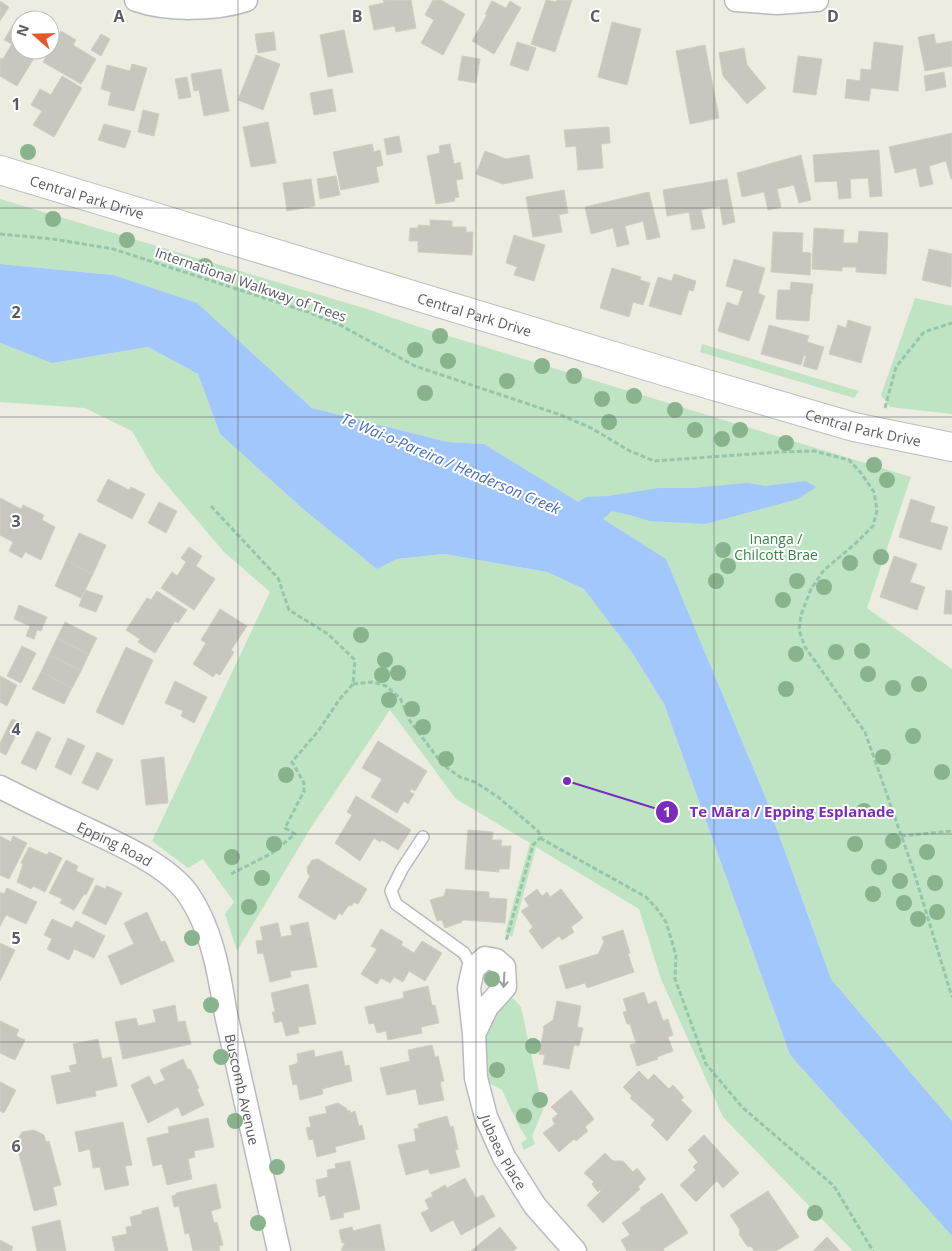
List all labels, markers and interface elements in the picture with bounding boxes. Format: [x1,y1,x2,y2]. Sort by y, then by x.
text: A [113,5,125,27]
text: B [352,5,362,27]
text: C [590,5,600,27]
text: D [827,5,839,27]
north arrow [10,10,60,60]
text: N [11,22,33,39]
text: 1 [11,93,21,115]
street label: Central Park Drive [28,170,147,223]
street label: International Walkway of Trees [153,242,350,326]
street label: Central Park Drive [415,288,534,340]
text: 2 [11,301,21,323]
street label: Central Park Drive [803,404,923,450]
water label: Te Wai-o-Pareira / Henderson Creek [338,408,564,519]
text: 3 [11,510,21,532]
park label: Inanga / Chilcott Brae [734,529,818,564]
text: 4 [11,718,21,740]
callout: Te Māra / Epping Esplanade [655,797,905,827]
text: 1 [663,801,671,821]
text: Te Māra / Epping Esplanade [690,801,895,821]
street label: Epping Road [74,816,156,870]
text: 5 [11,927,21,949]
one-way arrow [500,972,509,988]
street label: Buscomb Avenue [221,1032,264,1147]
street label: Jubaea Place [476,1111,532,1193]
text: 6 [11,1135,21,1157]

